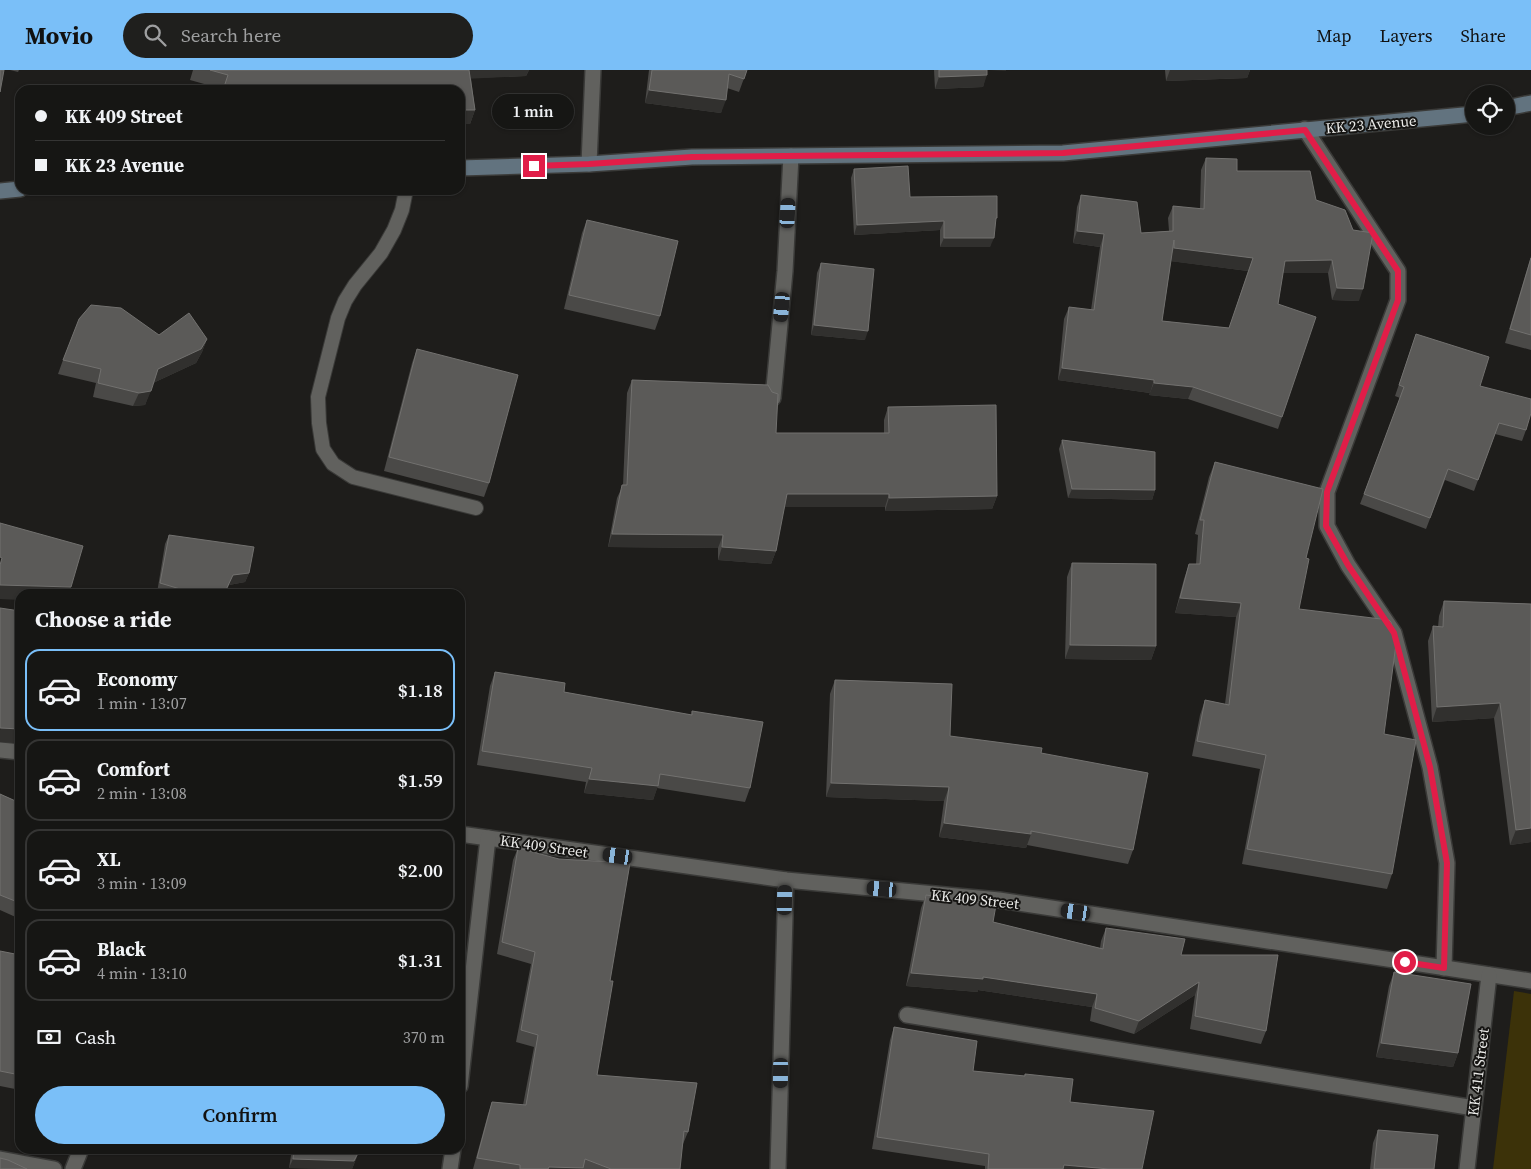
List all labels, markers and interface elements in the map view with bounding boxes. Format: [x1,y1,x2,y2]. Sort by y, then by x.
search box [123,13,473,58]
text: Movio [25,19,93,52]
icon: search [141,21,169,49]
text: Search here [181,22,281,48]
text: Map [1316,23,1351,48]
text: Layers [1379,23,1432,48]
text: Share [1460,23,1506,48]
map controls [1465,85,1515,135]
button: locate [1465,85,1515,135]
callout: 1 min [493,93,575,128]
text: 1 min [512,100,554,122]
text: KK 409 Street [65,103,182,129]
street label: KK 23 Avenue [1325,110,1418,138]
text: KK 23 Avenue [65,152,184,178]
route end [523,155,545,177]
car [779,198,796,228]
car [773,291,790,323]
text: Choose a ride [35,604,172,634]
text: Economy [97,666,178,692]
icon: car [37,668,82,713]
text: $1.18 [398,677,443,703]
text: 1 min · 13:07 [97,692,187,714]
text: Comfort [97,756,170,782]
icon: car [37,758,82,803]
text: $1.59 [398,767,443,793]
text: 2 min · 13:08 [97,782,187,804]
street label: KK 409 Street [499,829,589,863]
text: XL [97,846,120,872]
car [602,846,633,866]
icon: car [37,848,82,893]
text: $2.00 [398,857,443,883]
text: 3 min · 13:09 [97,872,187,894]
car [866,880,897,898]
street label: KK 409 Street [930,884,1020,914]
car [777,885,792,915]
car [1060,902,1091,922]
text: Black [97,936,146,962]
icon: car [37,938,82,983]
text: $1.31 [398,947,443,973]
route start [1394,951,1416,973]
text: 4 min · 13:10 [97,962,187,984]
icon: cash [35,1023,63,1051]
text: Cash [75,1024,116,1050]
text: 370 m [403,1026,445,1048]
street label: KK 411 Street [1462,1027,1494,1117]
car [773,1058,788,1088]
button: Confirm [35,1086,445,1144]

